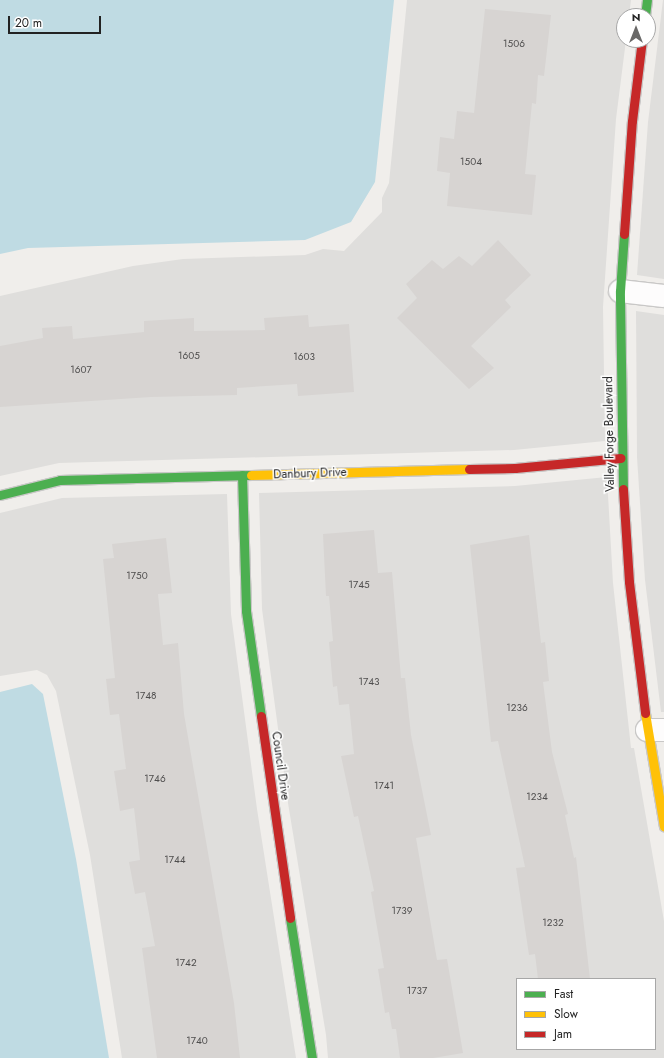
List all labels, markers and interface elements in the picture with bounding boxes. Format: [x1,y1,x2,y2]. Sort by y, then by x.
scale bar [10,8,103,34]
north arrow [616,8,656,48]
text: N [632,9,640,25]
text: 20 m [15,14,42,32]
house number: 1506 [503,38,525,50]
house number: 1504 [460,156,482,168]
house number: 1605 [178,350,200,362]
house number: 1603 [293,351,315,363]
house number: 1607 [70,364,92,376]
street label: Valley Forge Boulevard [602,376,618,492]
street label: Danbury Drive [273,466,347,482]
house number: 1750 [126,570,148,582]
house number: 1745 [348,579,370,591]
house number: 1743 [358,676,380,688]
house number: 1748 [135,690,157,702]
house number: 1236 [506,702,528,714]
street label: Council Drive [268,731,292,801]
house number: 1746 [144,773,166,785]
house number: 1741 [374,780,394,792]
house number: 1234 [526,791,548,803]
house number: 1744 [164,854,186,866]
house number: 1739 [392,905,412,917]
house number: 1232 [542,917,564,929]
house number: 1742 [175,957,197,969]
legend [516,978,656,1050]
house number: 1737 [407,985,427,997]
text: Fast [554,985,573,1003]
text: Slow [554,1005,578,1023]
text: Jam [554,1025,572,1043]
house number: 1740 [186,1035,208,1047]

